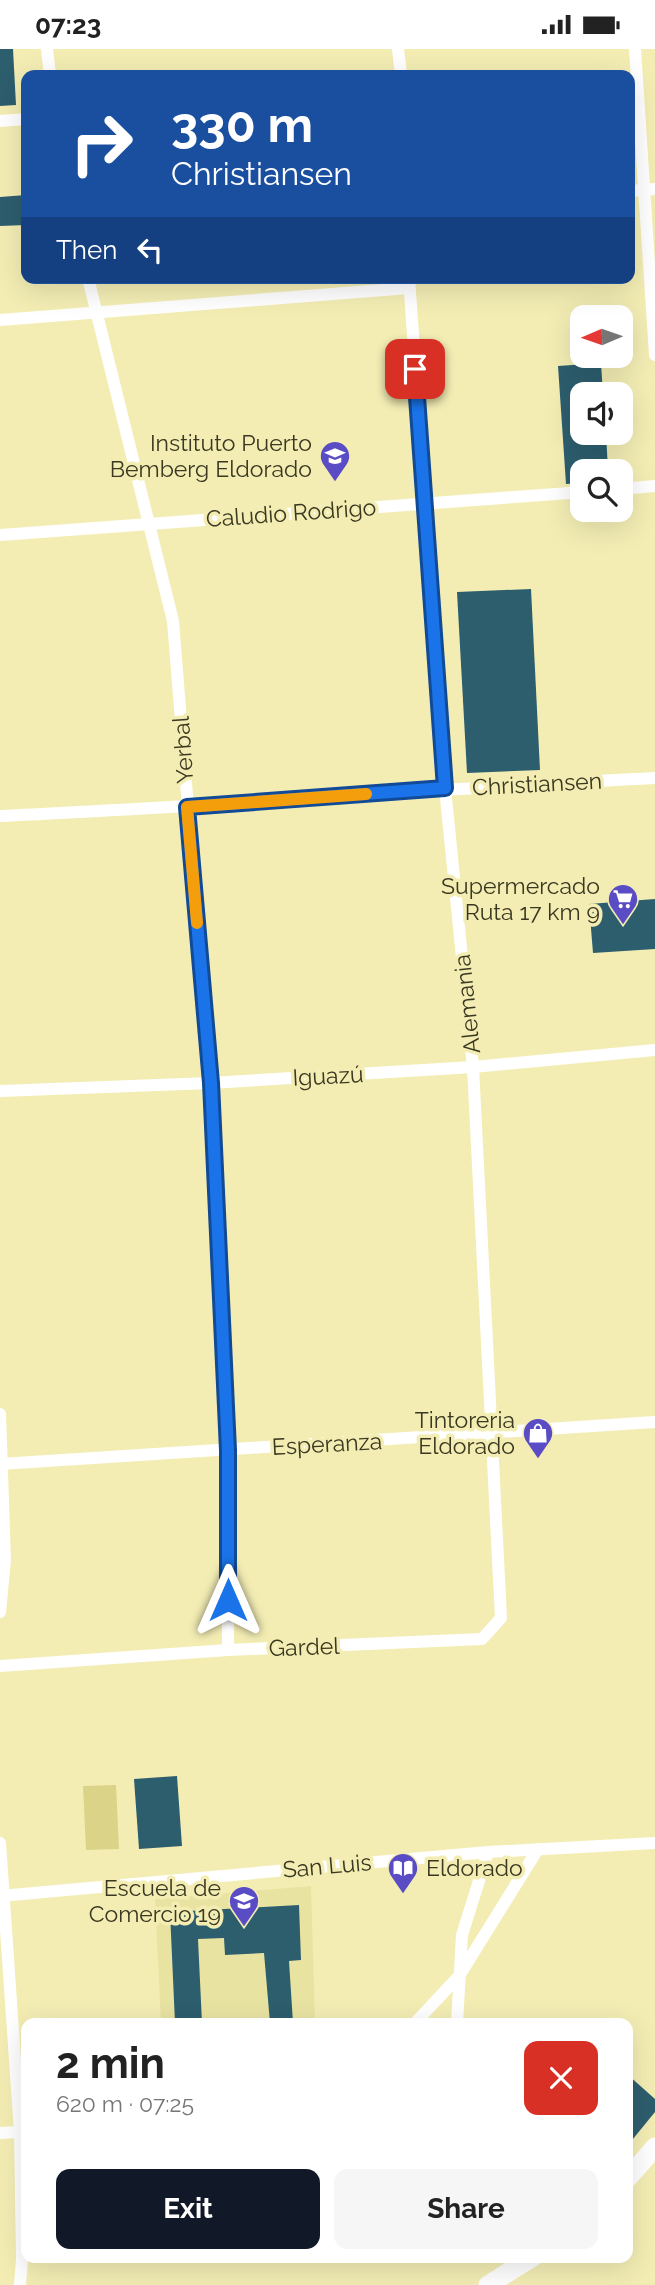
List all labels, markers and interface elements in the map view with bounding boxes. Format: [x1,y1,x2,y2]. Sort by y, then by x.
text: 07:23 [35,10,101,40]
text: 330 m [171,96,313,153]
icon: right [56,98,147,189]
text: Christiansen [171,155,352,192]
icon: left [131,231,169,269]
text: Then [56,235,117,265]
north arrow [570,305,634,367]
map controls [570,305,633,522]
pin [385,339,445,399]
icon: arrive [396,350,434,388]
button: sound [570,382,633,445]
place label: Instituto Puerto Bemberg Eldorado [110,429,312,482]
school or university icon: Instituto Puerto Bemberg Eldorado [318,439,352,483]
button: search [570,459,633,522]
street label: Caludio Rodrigo [205,493,377,532]
street label: Yerbal [167,715,198,785]
street label: Christiansen [471,767,603,800]
place label: Supermercado Ruta 17 km 9 [441,872,600,925]
supermarket icon: Supermercado Ruta 17 km 9 [606,882,640,926]
street label: Alemania [448,953,485,1055]
street label: Iguazú [292,1060,364,1091]
place label: Tintoreria Eldorado [415,1406,515,1459]
shop icon: Tintoreria Eldorado [521,1416,555,1460]
street label: Esperanza [271,1427,383,1460]
position arrow [191,1563,265,1637]
street label: Gardel [268,1632,341,1661]
street label: San Luis [281,1848,372,1883]
library icon: Eldorado [386,1851,420,1895]
place label: Eldorado [426,1854,523,1881]
place label: Escuela de Comercio 19 [89,1874,221,1927]
school or university icon: Escuela de Comercio 19 [227,1884,261,1928]
text: 2 min [56,2039,165,2088]
button: close [524,2041,598,2115]
text: 620 m · 07:25 [56,2090,194,2117]
button: Exit [56,2169,320,2249]
button: Share [334,2169,598,2249]

